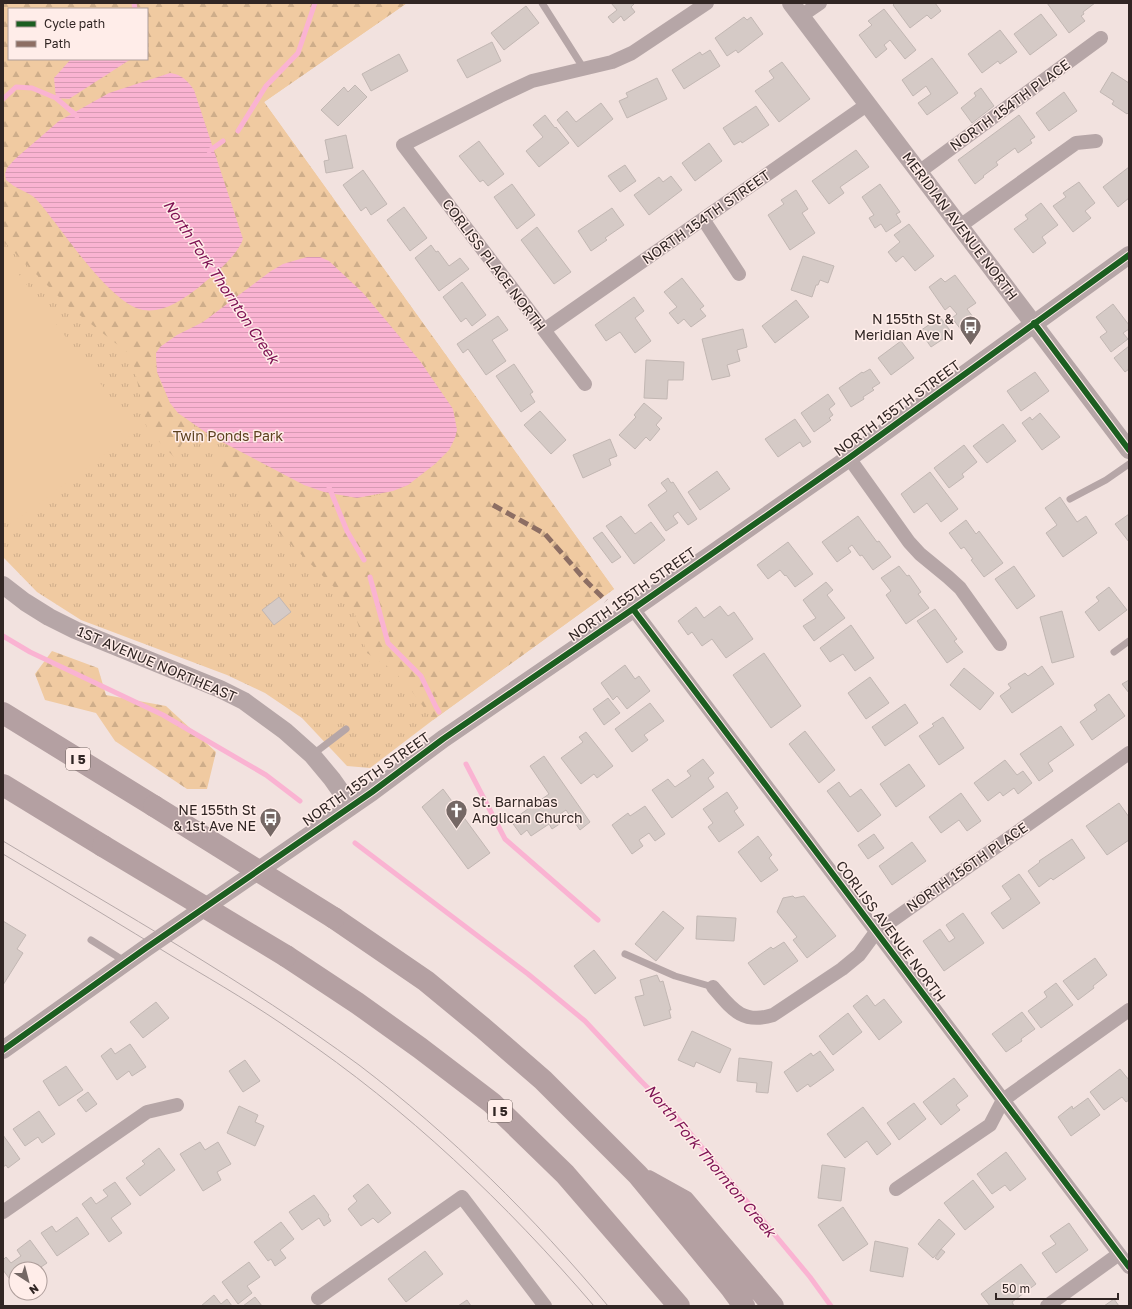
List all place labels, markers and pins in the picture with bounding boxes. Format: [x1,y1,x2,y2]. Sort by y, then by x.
place label: N 155th St & Meridian Ave N [854,310,955,343]
bus stop icon: N 155th St & Meridian Ave N [957,314,983,347]
place label: St. Barnabas Anglican Church [472,793,583,826]
church icon: St. Barnabas Anglican Church [443,797,469,830]
place label: NE 155th St & 1st Ave NE [173,801,256,834]
bus stop icon: NE 155th St & 1st Ave NE [258,805,284,838]

